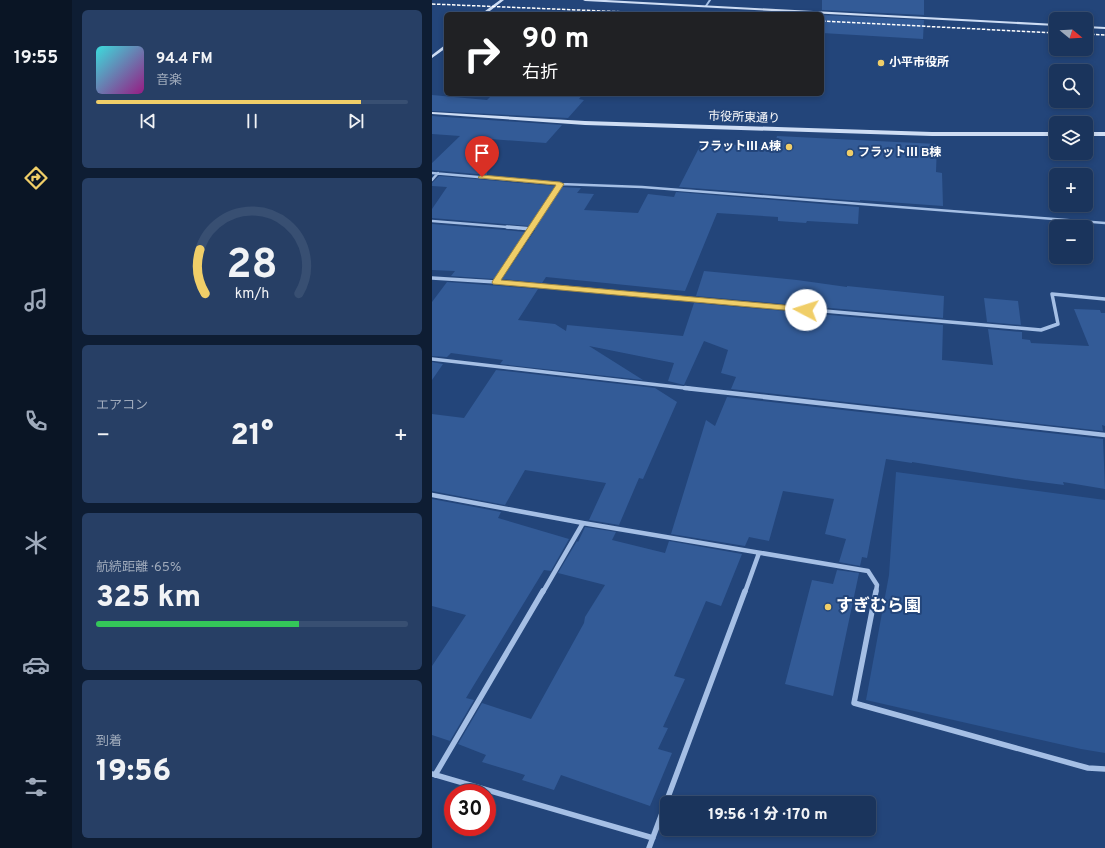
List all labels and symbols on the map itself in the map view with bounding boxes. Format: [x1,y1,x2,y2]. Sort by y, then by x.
north arrow [1049,12,1093,56]
place label: 小平市役所 [889,55,949,71]
marker: 小平市役所 [876,58,886,68]
street label: 市役所東通り [708,109,780,127]
pin [465,136,499,177]
place label: フラットⅢ A棟 [698,139,781,155]
marker: フラットⅢ A棟 [784,142,794,152]
place label: フラットⅢ B棟 [858,145,941,161]
marker: フラットⅢ B棟 [845,148,855,158]
position arrow [785,289,827,331]
place label: すぎむら園 [836,596,921,618]
marker: すぎむら園 [823,602,833,612]
speed limit sign: 30 [444,784,496,836]

